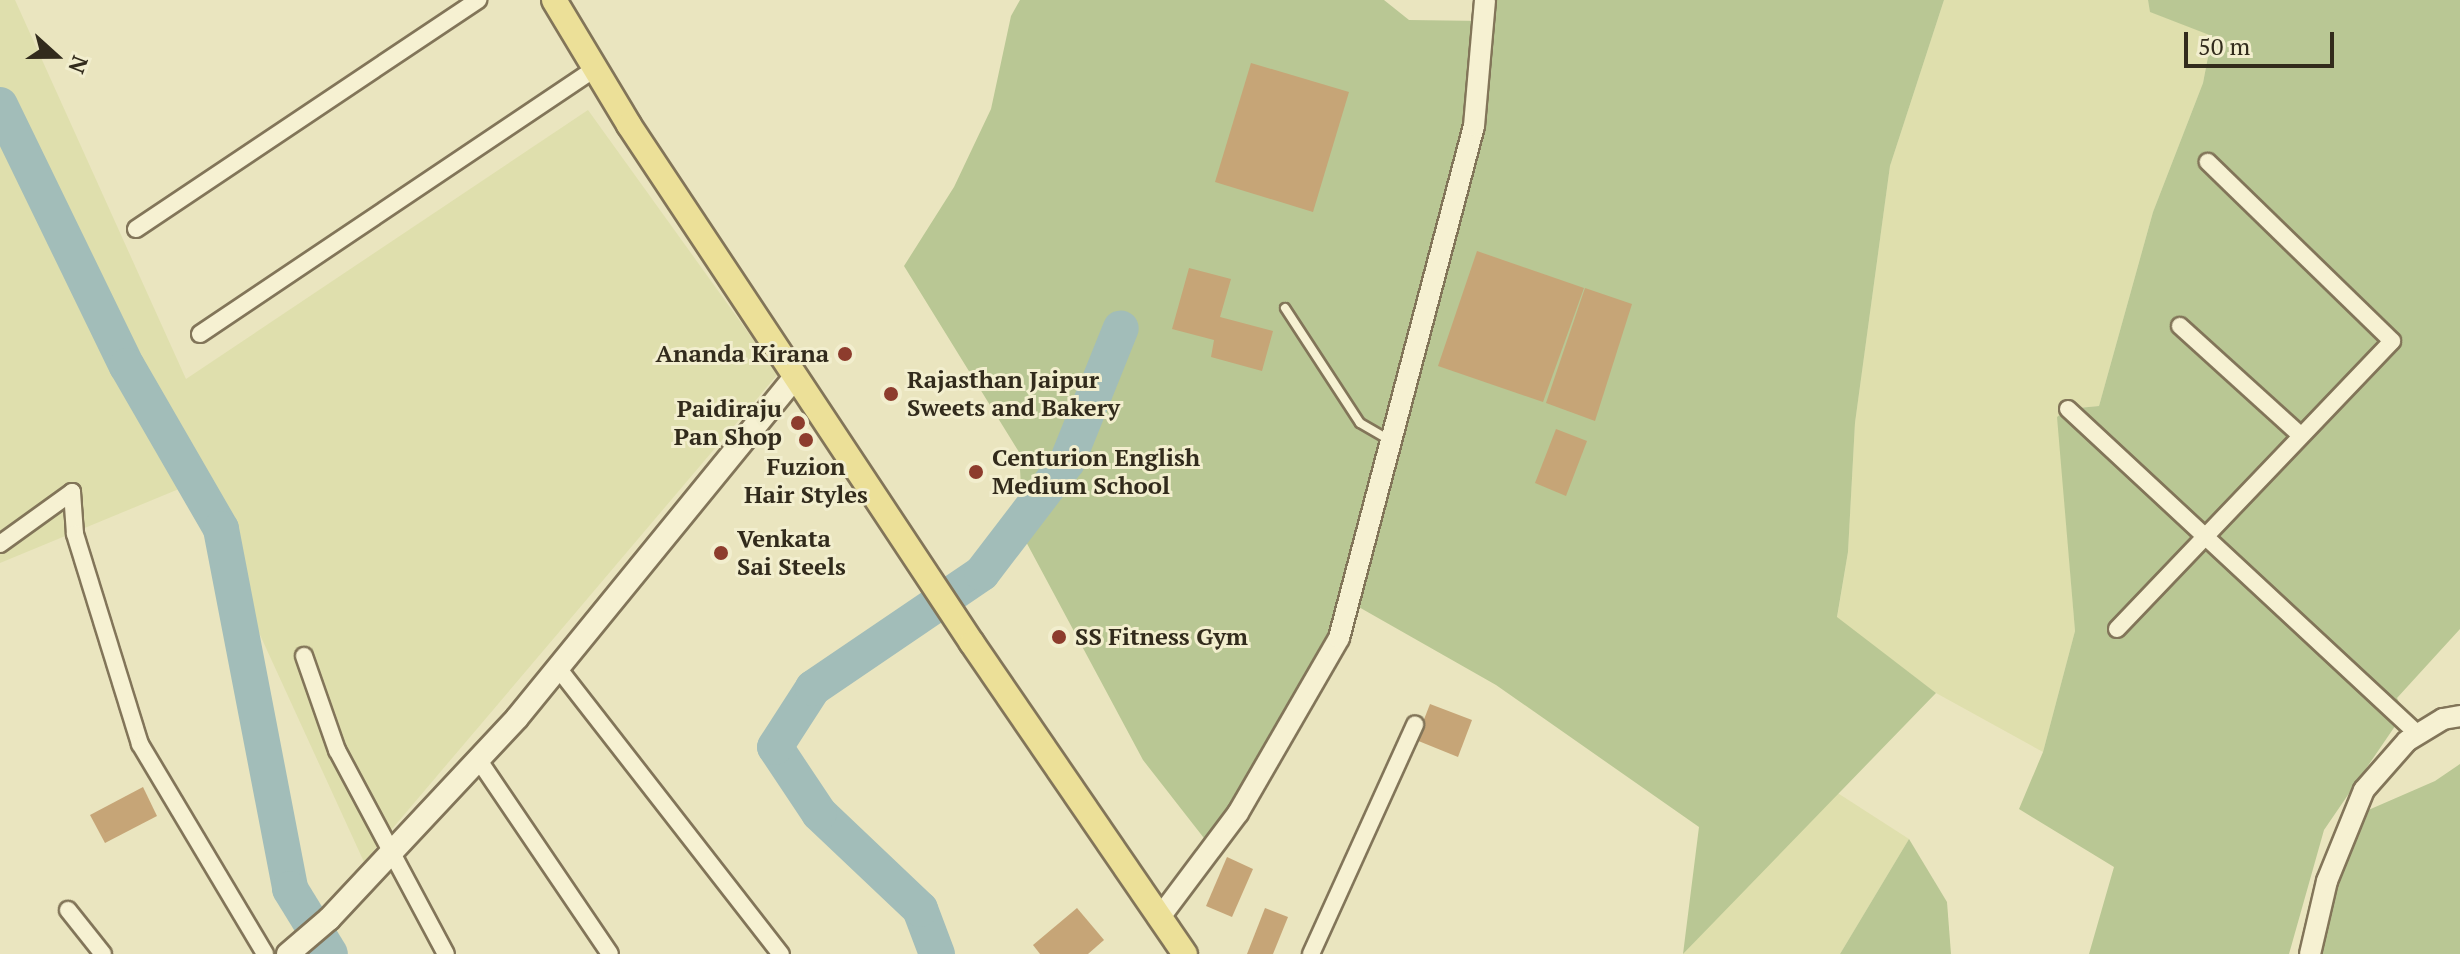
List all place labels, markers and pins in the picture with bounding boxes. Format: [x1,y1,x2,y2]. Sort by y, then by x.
place label: Ananda Kirana [655,340,829,368]
marker: Ananda Kirana [836,345,854,363]
place label: Rajasthan Jaipur Sweets and Bakery [907,366,1120,422]
marker: Rajasthan Jaipur Sweets and Bakery [882,385,900,403]
place label: Paidiraju Pan Shop [674,395,782,451]
marker: Paidiraju Pan Shop [789,414,807,432]
marker: Fuzion Hair Styles [797,431,815,449]
place label: Centurion English Medium School [992,444,1200,500]
place label: Fuzion Hair Styles [744,453,868,509]
marker: Centurion English Medium School [967,463,985,481]
place label: Venkata Sai Steels [737,525,846,581]
marker: Venkata Sai Steels [712,544,730,562]
place label: SS Fitness Gym [1075,623,1248,651]
marker: SS Fitness Gym [1050,628,1068,646]

